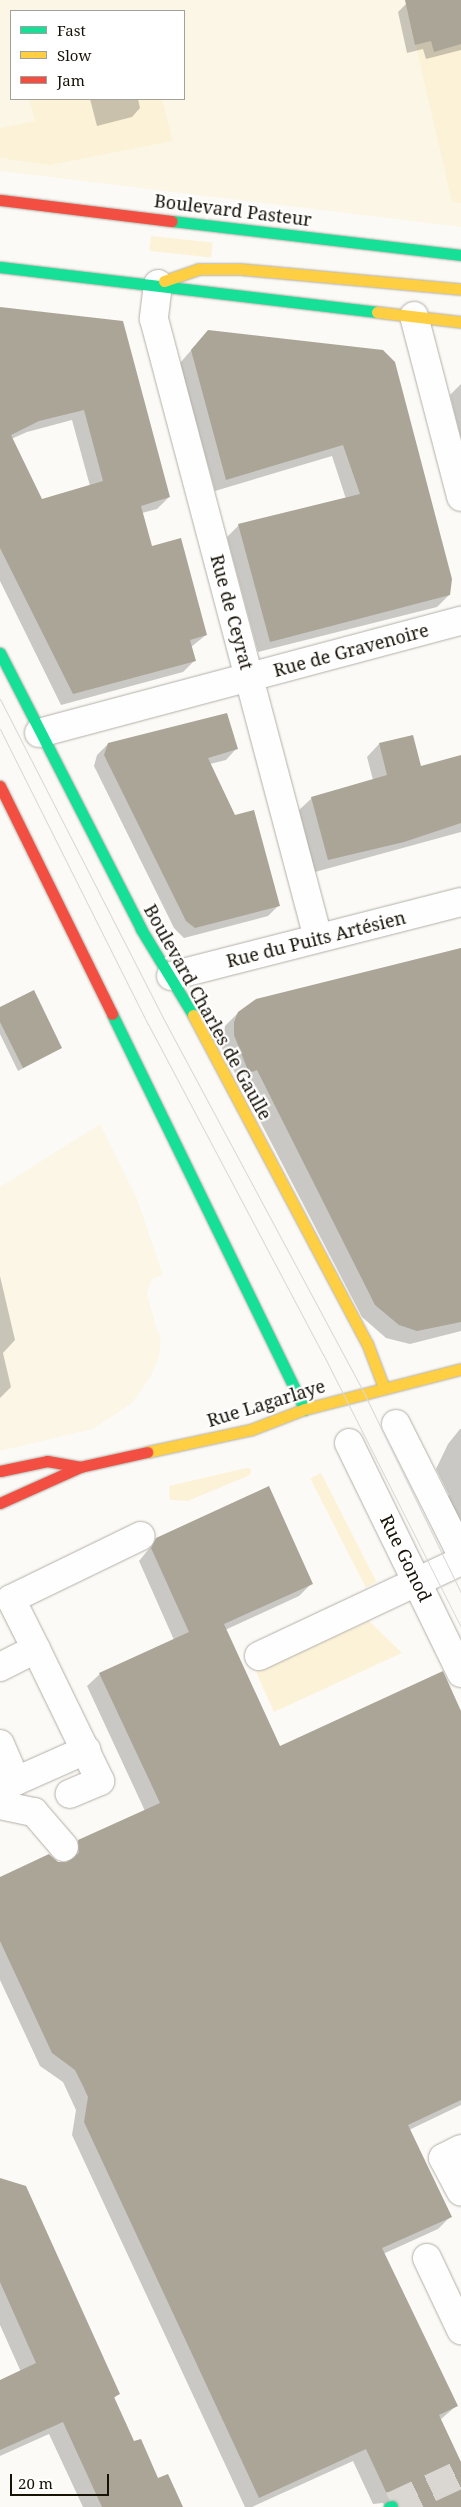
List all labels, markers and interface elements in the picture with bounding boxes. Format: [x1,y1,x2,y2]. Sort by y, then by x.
legend [10,10,185,100]
text: Fast [57,20,86,40]
text: Slow [57,45,91,65]
text: Jam [57,70,85,90]
street label: Boulevard Pasteur [153,190,313,230]
street label: Rue de Ceyrat [206,552,258,672]
street label: Rue de Gravenoire [271,619,431,681]
street label: Boulevard Charles de Gaulle [140,900,276,1124]
street label: Rue du Puits Artésien [224,906,408,972]
street label: Rue Lagarlaye [204,1375,328,1431]
street label: Rue Gonod [376,1511,436,1605]
scale bar [12,2464,111,2496]
text: 20 m [18,2473,53,2493]

